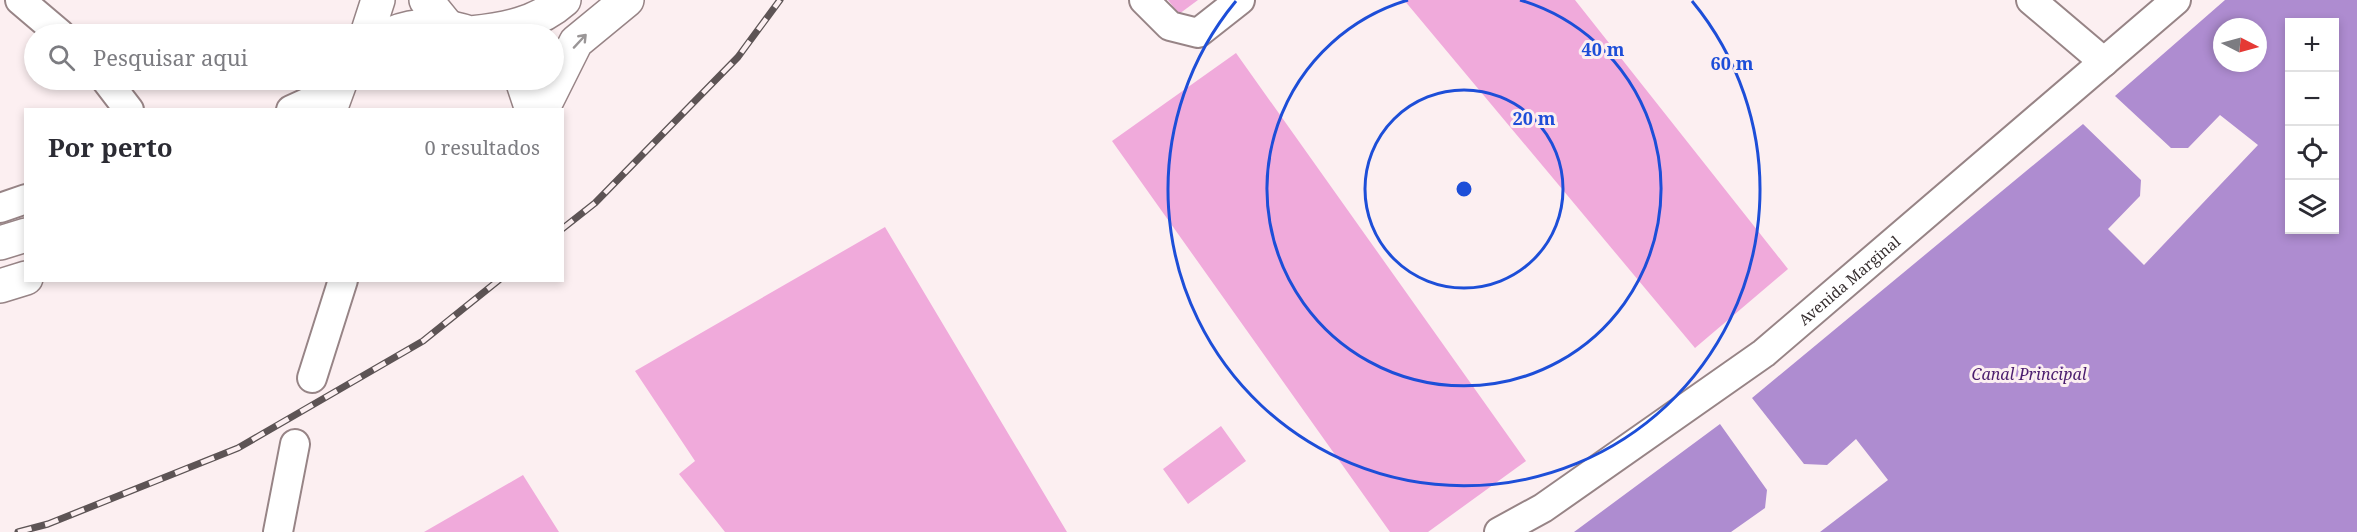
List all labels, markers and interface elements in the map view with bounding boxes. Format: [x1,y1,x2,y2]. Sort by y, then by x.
north arrow [2213,18,2267,72]
map controls [2285,18,2339,234]
button: + [2285,18,2339,72]
search box [24,24,564,90]
one-way arrow [573,33,587,48]
text: 40 m [1582,37,1625,61]
icon: search [45,41,78,74]
text: Pesquisar aqui [93,42,248,72]
text: 60 m [1711,51,1754,75]
button: − [2285,72,2339,126]
text: 20 m [1513,106,1556,130]
button: locate [2285,126,2339,180]
text: Por perto [48,129,173,165]
text: 0 resultados [424,134,540,161]
centre of rings [1454,179,1474,199]
button: layers [2285,180,2339,234]
street label: Avenida Marginal [1794,231,1904,329]
water label: Canal Principal [1971,363,2087,385]

